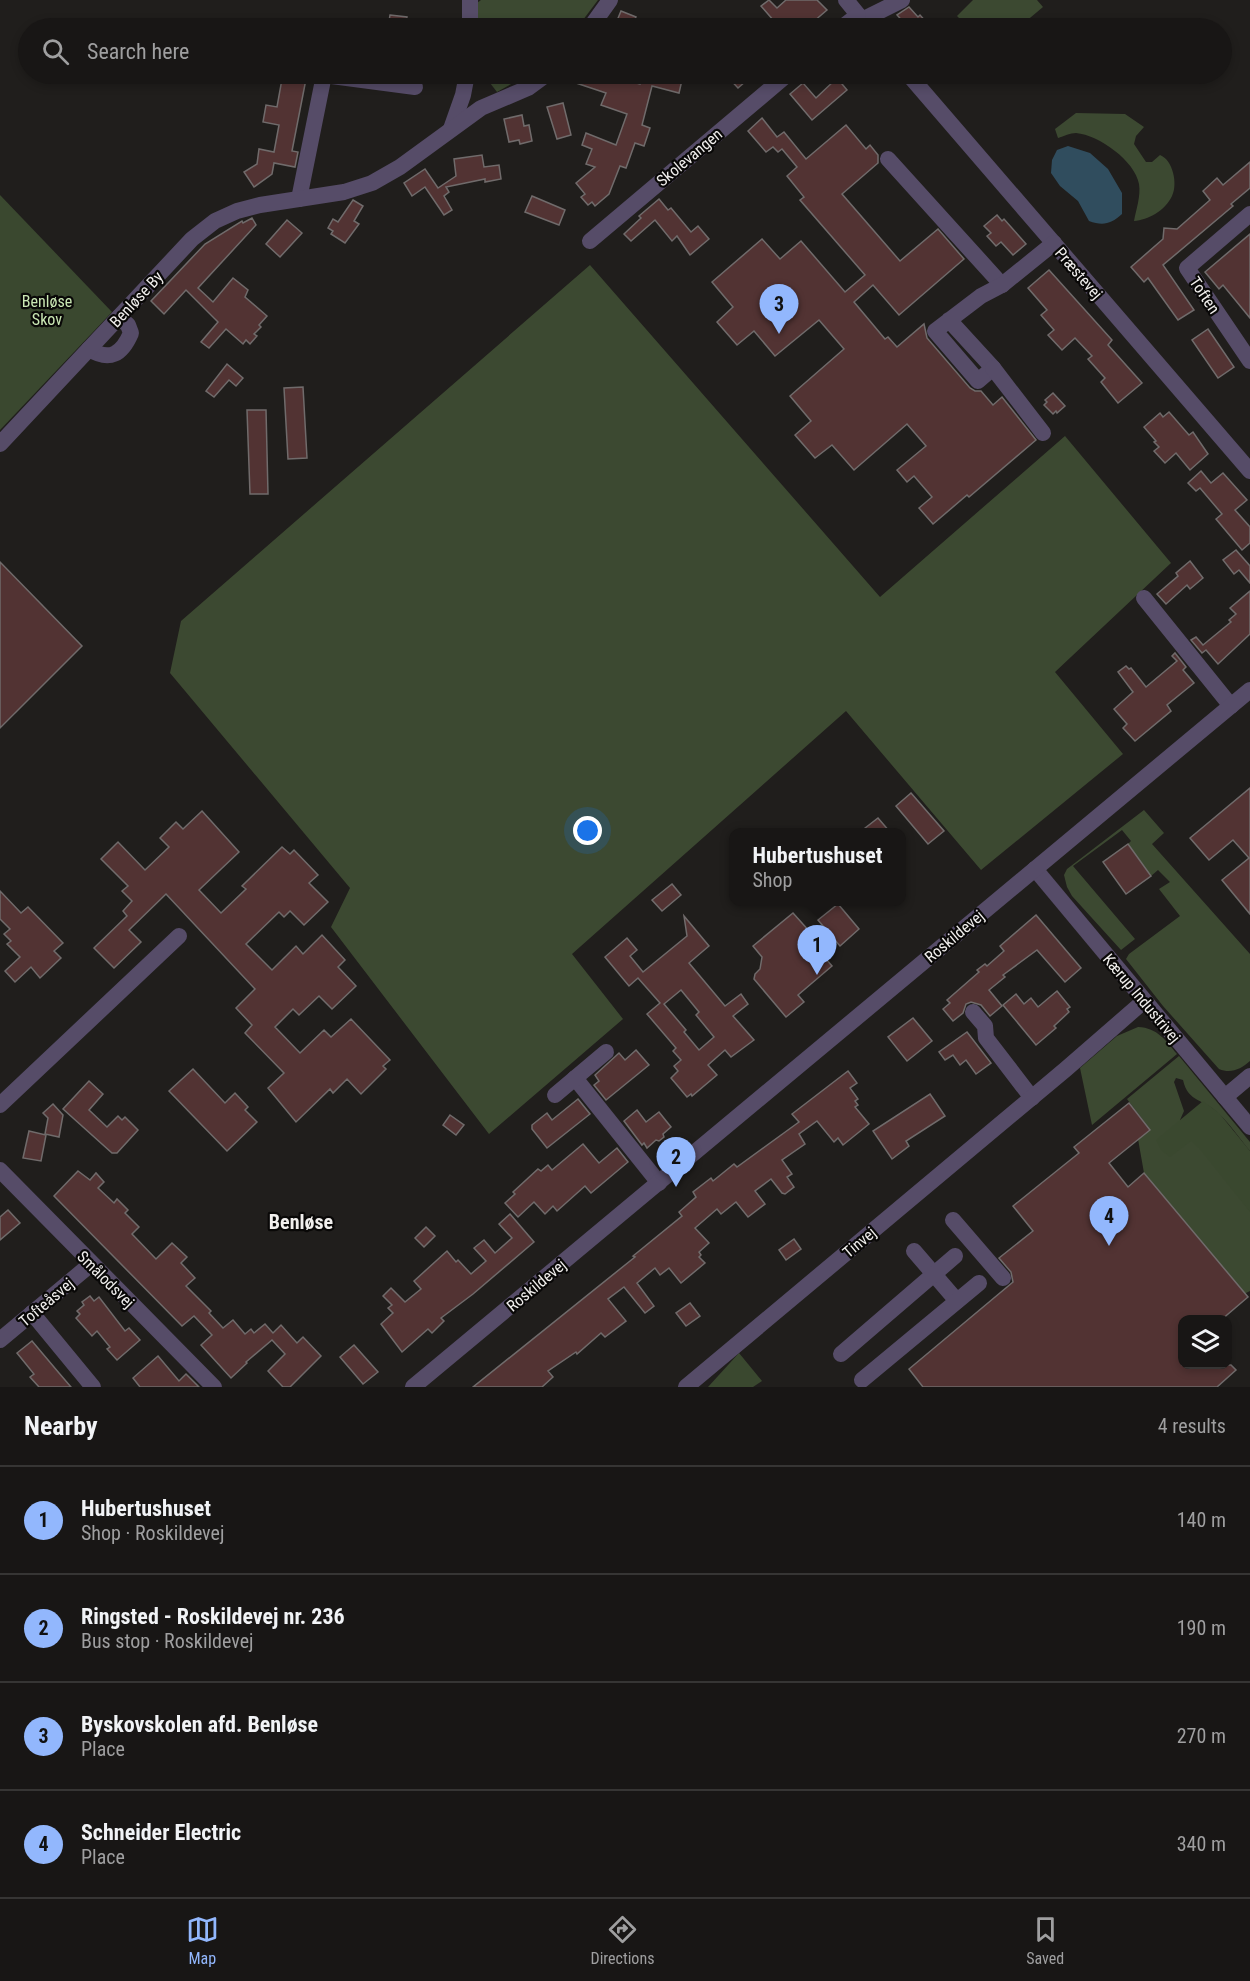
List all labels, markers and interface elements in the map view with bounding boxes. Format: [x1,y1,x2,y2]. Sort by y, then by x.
search box [18,18,1232,84]
icon: search [39,35,72,68]
text: Search here [87,39,189,64]
street label: Skolevangen [653,124,726,190]
street label: Præstevej [1051,243,1106,303]
street label: Benløse By [106,267,167,331]
street label: Toften [1185,273,1224,317]
pin: 3 [760,284,798,334]
park label: Benløse Skov [22,292,72,329]
your location [573,816,602,845]
popup [729,828,906,906]
text: Hubertushuset [752,843,883,868]
text: Shop [752,868,792,892]
street label: Roskildevej [921,906,988,967]
pin: 1 [798,926,836,975]
street label: Kærup Industrivej [1099,950,1184,1047]
pin: 2 [656,1138,696,1187]
pin: 4 [1090,1196,1128,1246]
district label: Benløse [269,1210,333,1234]
street label: Tinvej [839,1223,880,1262]
street label: Smålodsvej [73,1247,138,1312]
street label: Roskildevej [503,1255,570,1316]
street label: Tofteåsvej [15,1274,78,1331]
map controls [1178,1315,1232,1369]
button: layers [1178,1315,1232,1369]
text: Nearby [24,1411,98,1441]
text: 4 results [1158,1414,1226,1438]
text: Hubertushuset [81,1496,211,1521]
text: 1 [38,1508,49,1532]
text: 140 m [1177,1508,1226,1532]
text: Shop · Roskildevej [81,1521,224,1545]
text: Ringsted - Roskildevej nr. 236 [81,1604,345,1629]
text: 2 [38,1616,49,1640]
text: 190 m [1177,1616,1226,1640]
text: Bus stop · Roskildevej [81,1629,254,1653]
text: Byskovskolen afd. Benløse [81,1712,318,1737]
text: 3 [38,1724,49,1748]
text: 270 m [1177,1724,1226,1748]
text: Place [81,1737,125,1761]
text: Schneider Electric [81,1820,241,1845]
text: 4 [38,1832,49,1856]
text: 340 m [1177,1832,1226,1856]
text: Place [81,1845,125,1869]
tab: Map [186,1913,219,1968]
tab: Directions [591,1913,654,1968]
tab: Saved [1026,1913,1064,1968]

